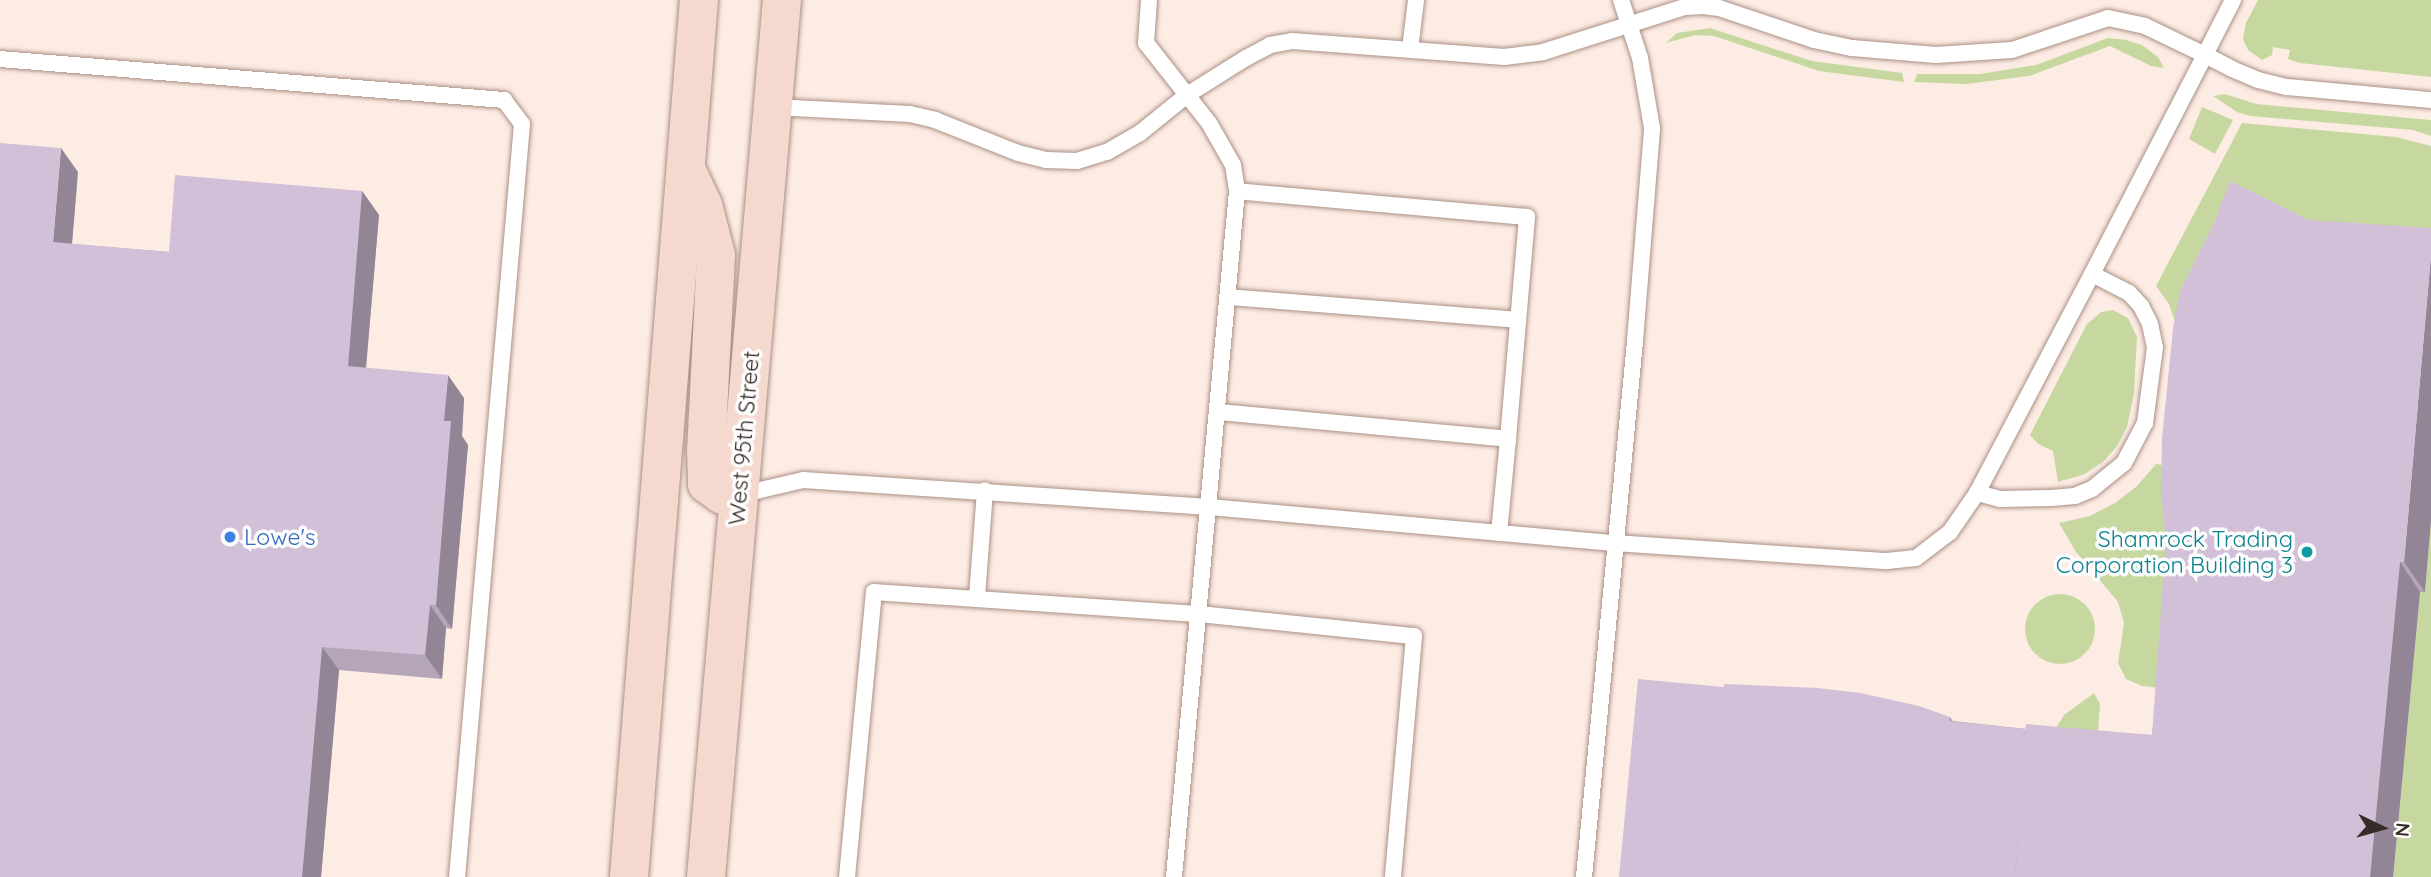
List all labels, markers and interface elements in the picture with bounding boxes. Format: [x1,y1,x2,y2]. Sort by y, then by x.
street label: West 95th Street [723,350,765,526]
place label: Lowe's [244,523,316,551]
place label: Shamrock Trading Corporation Building 3 [2056,525,2293,579]
marker: Lowe's [222,529,238,545]
marker: Shamrock Trading Corporation Building 3 [2299,544,2315,560]
north arrow [2347,793,2417,863]
text: N [2390,822,2415,838]

